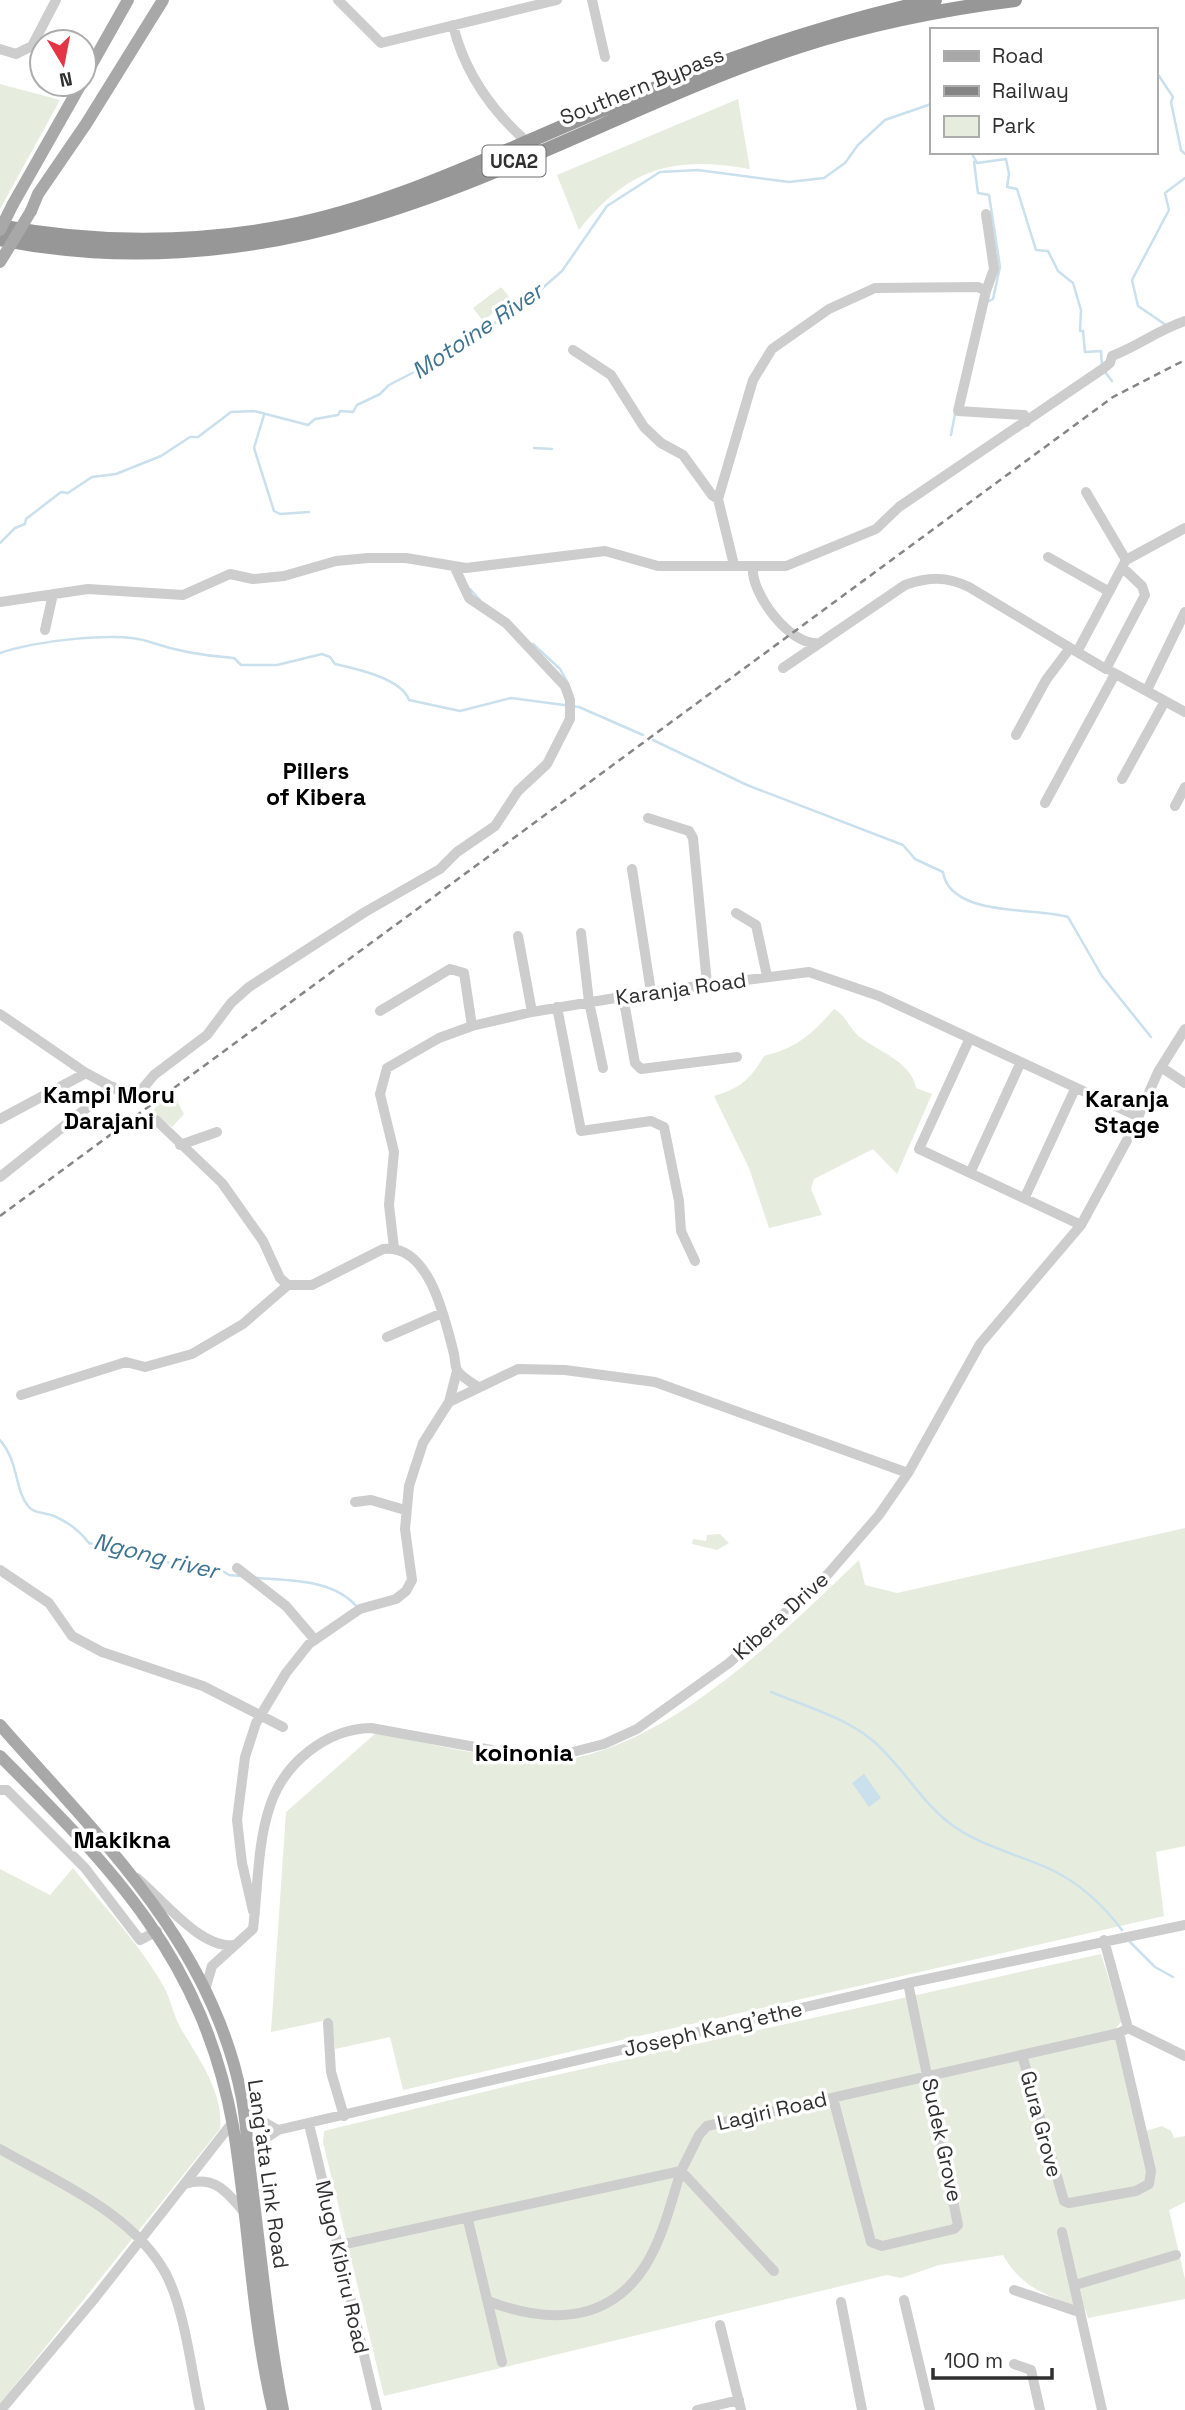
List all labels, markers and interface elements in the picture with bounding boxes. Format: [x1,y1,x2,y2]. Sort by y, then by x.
north arrow [28,28,98,98]
legend [930,28,1157,154]
street label: Southern Bypass [556,40,728,131]
text: Road [992,42,1044,69]
text: N [57,66,74,93]
text: Railway [992,77,1069,104]
text: Park [992,112,1036,139]
road number: UCA2 [482,146,546,176]
water label: Motoine River [406,275,550,386]
district label: Pillers of Kibera [266,756,366,812]
street label: Karanja Road [614,966,748,1011]
district label: Kampi Moru Darajani [43,1080,175,1136]
district label: Karanja Stage [1085,1084,1169,1140]
water label: Ngong river [90,1526,224,1587]
street label: Kibera Drive [727,1566,834,1666]
district label: koinonia [475,1737,573,1768]
district label: Makikna [73,1824,171,1855]
street label: Joseph Kang'ethe [621,1995,805,2062]
street label: Gura Grove [1014,2068,1069,2180]
street label: Sudek Grove [916,2076,969,2204]
street label: Lang'ata Link Road [242,2078,295,2270]
street label: Lagiri Road [714,2085,829,2136]
street label: Mugo Kibiru Road [309,2178,376,2356]
scale bar [933,2336,1052,2380]
text: 100 m [944,2347,1003,2374]

